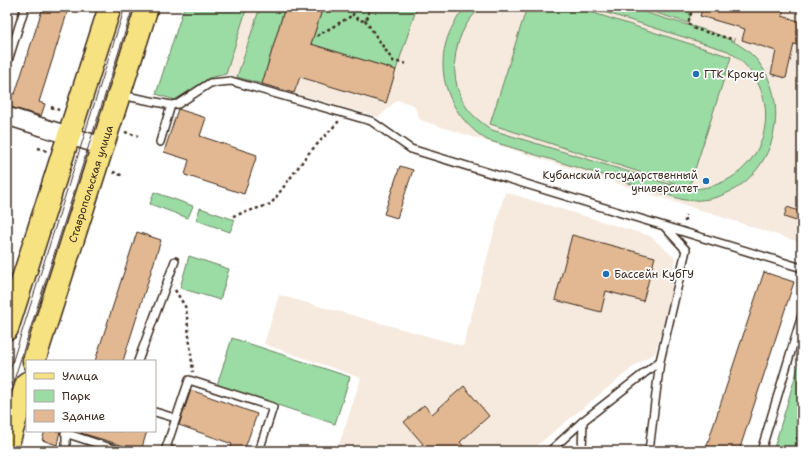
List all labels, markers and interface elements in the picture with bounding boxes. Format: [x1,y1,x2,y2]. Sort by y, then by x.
place label: ГТК Крокус [704,67,765,82]
marker: ГТК Крокус [691,69,701,79]
street label: Ставропольская улица [65,123,116,244]
place label: Кубанский государственный университет [543,168,698,196]
marker: Кубанский государственный университет [701,176,711,186]
place label: Бассейн КубГУ [614,267,694,282]
marker: Бассейн КубГУ [601,269,611,279]
legend [26,360,156,432]
text: Улица [62,368,99,384]
text: Парк [62,388,91,404]
text: Здание [62,408,106,424]

